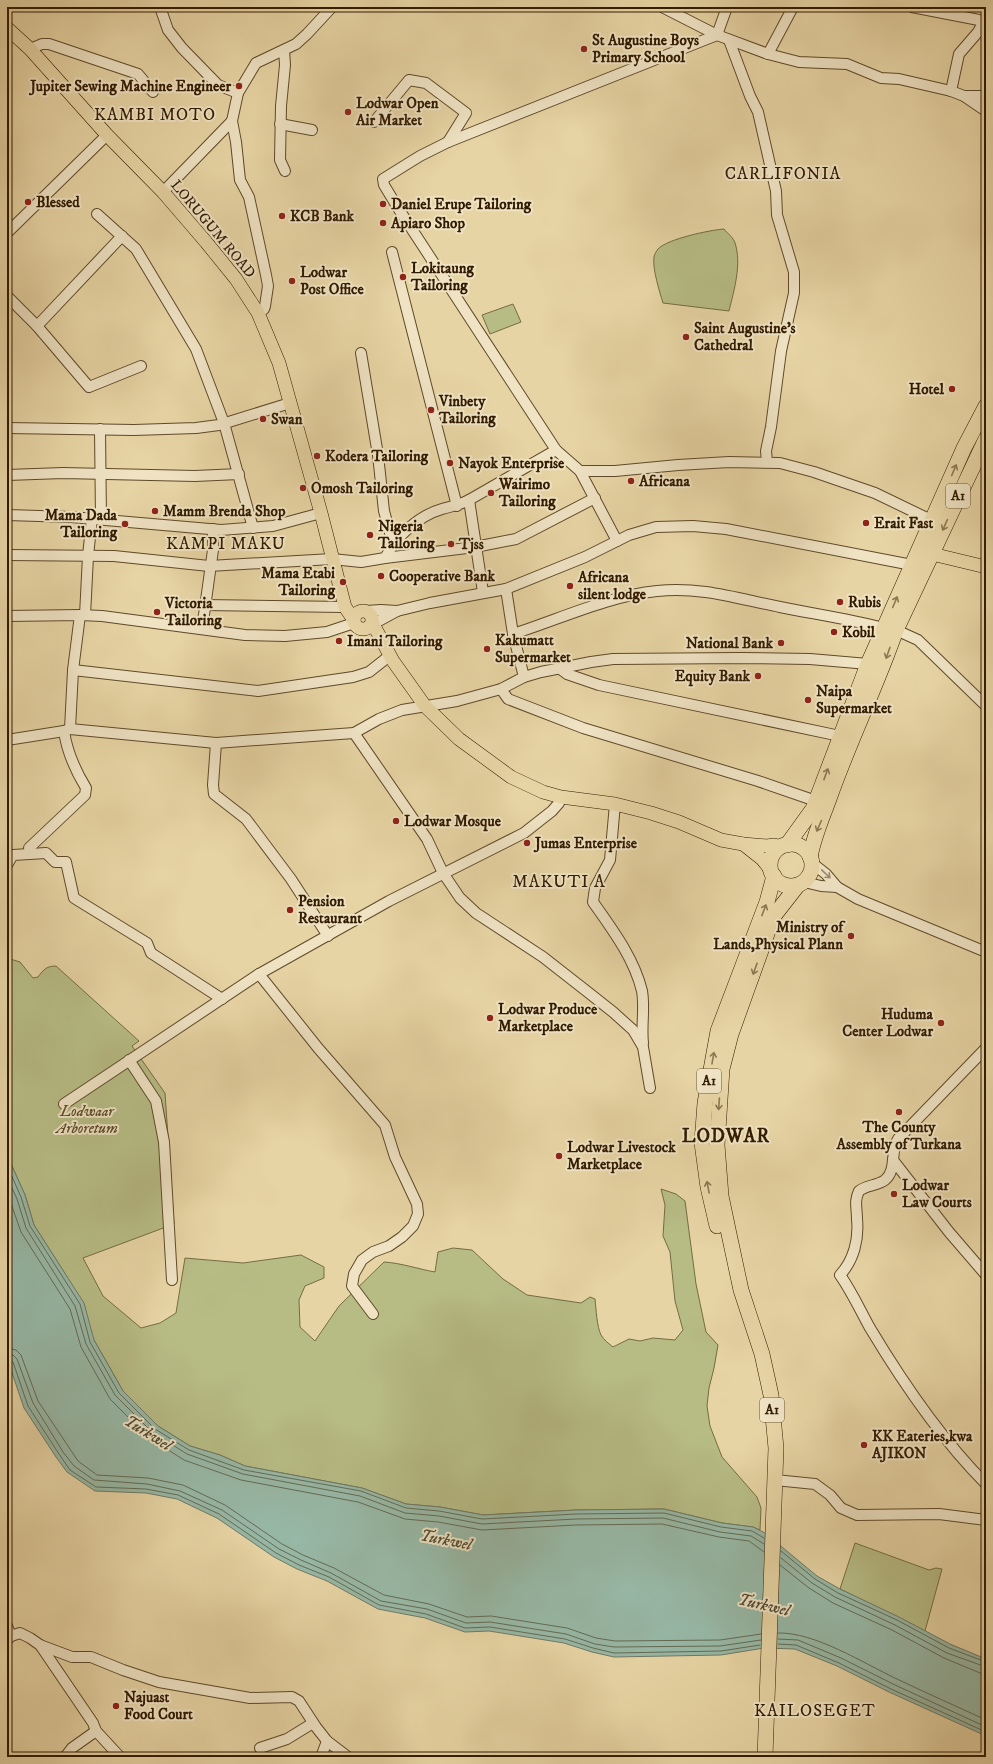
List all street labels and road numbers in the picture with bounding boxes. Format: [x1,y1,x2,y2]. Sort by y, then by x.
street label: LORUGUM ROAD [166,176,260,282]
road number: A1 [946,484,970,508]
road number: A1 [697,1069,721,1093]
road number: A1 [760,1398,784,1422]

